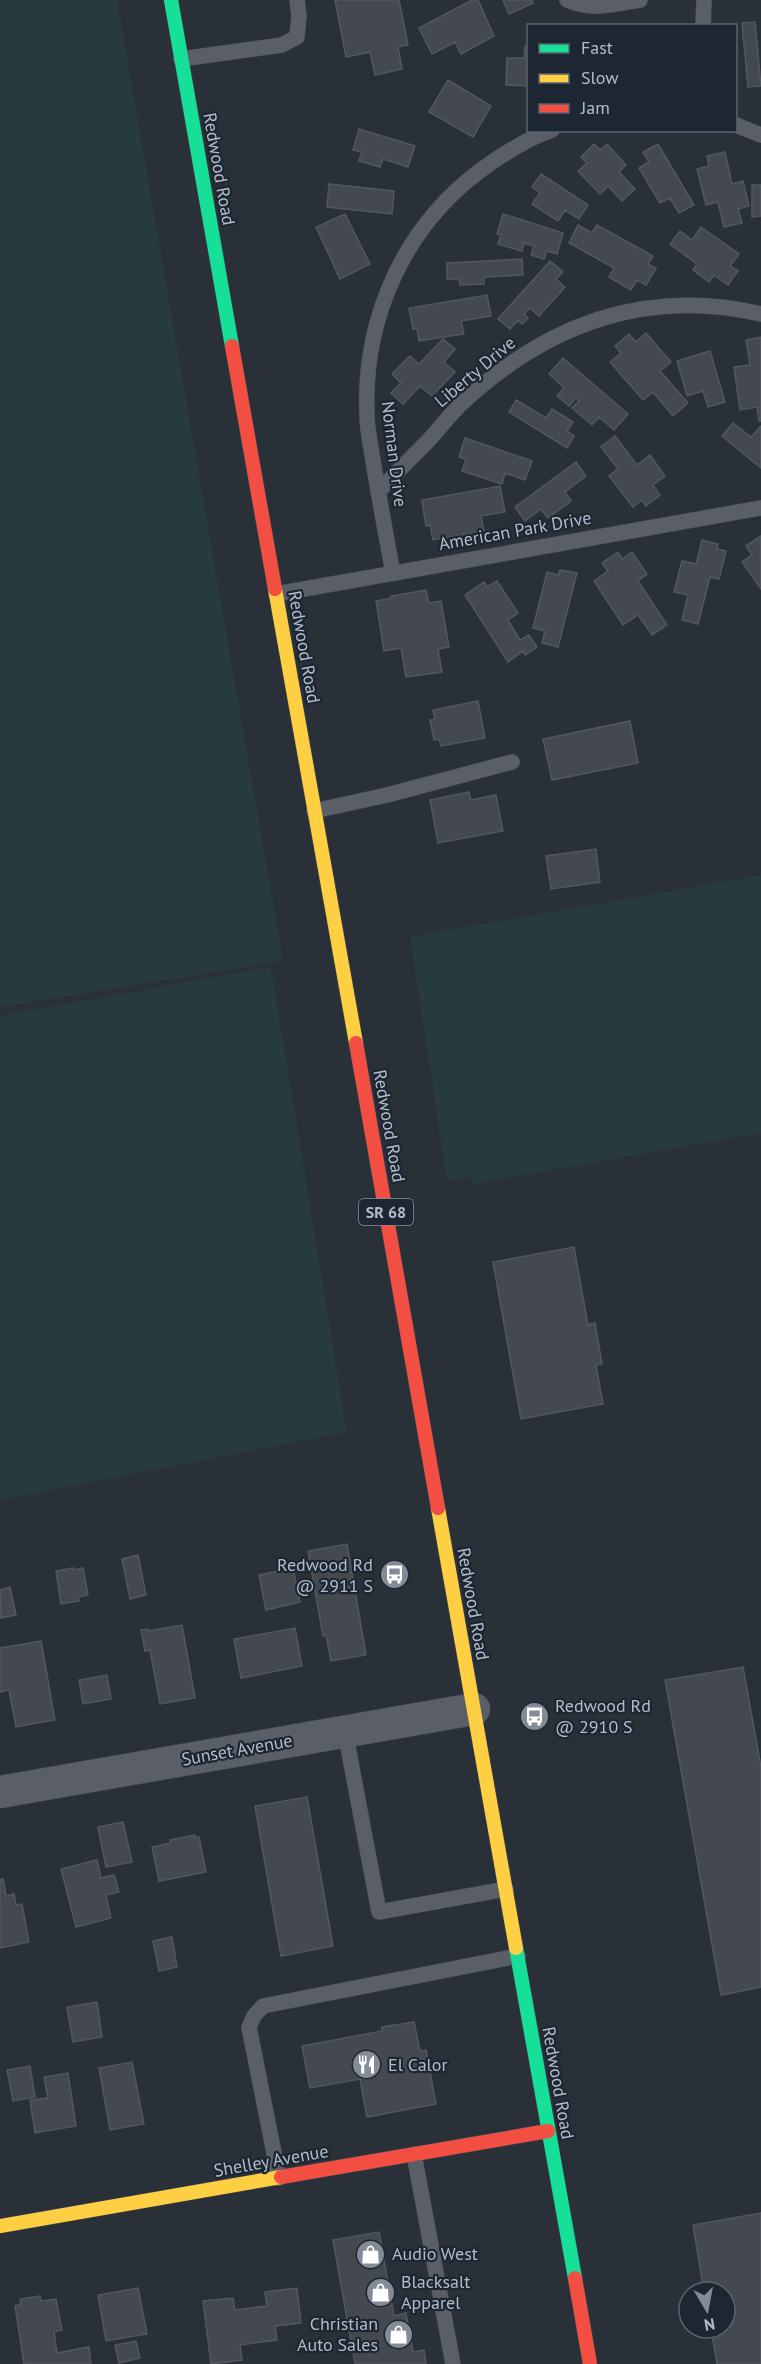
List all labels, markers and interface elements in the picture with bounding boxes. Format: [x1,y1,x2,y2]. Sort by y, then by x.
legend [527,24,737,132]
text: Fast [581,36,613,59]
text: Slow [581,66,619,89]
text: Jam [580,96,610,119]
street label: Redwood Road [198,111,241,227]
street label: Liberty Drive [430,331,520,412]
street label: Norman Drive [377,400,412,508]
street label: American Park Drive [437,506,593,555]
street label: Redwood Road [283,589,326,705]
street label: Redwood Road [368,1068,411,1184]
road number: SR 68 [359,1199,413,1225]
street label: Redwood Road [452,1546,495,1662]
place label: Redwood Rd @ 2911 S [277,1553,373,1597]
bus stop icon: Redwood Rd @ 2911 S [378,1559,410,1591]
place label: Redwood Rd @ 2910 S [555,1694,651,1738]
bus stop icon: Redwood Rd @ 2910 S [518,1700,550,1732]
street label: Sunset Avenue [180,1728,294,1771]
street label: Redwood Road [537,2025,580,2141]
restaurant icon: El Calor [351,2049,383,2081]
place label: El Calor [388,2053,448,2076]
street label: Shelley Avenue [212,2139,330,2182]
shop icon: Audio West [355,2238,387,2270]
place label: Audio West [392,2242,478,2265]
place label: Blacksalt Apparel [401,2270,470,2314]
shop icon: Blacksalt Apparel [364,2276,396,2308]
north arrow [677,2280,737,2340]
place label: Christian Auto Sales [297,2312,378,2356]
text: N [703,2314,717,2336]
shop icon: Christian Auto Sales [383,2318,415,2350]

